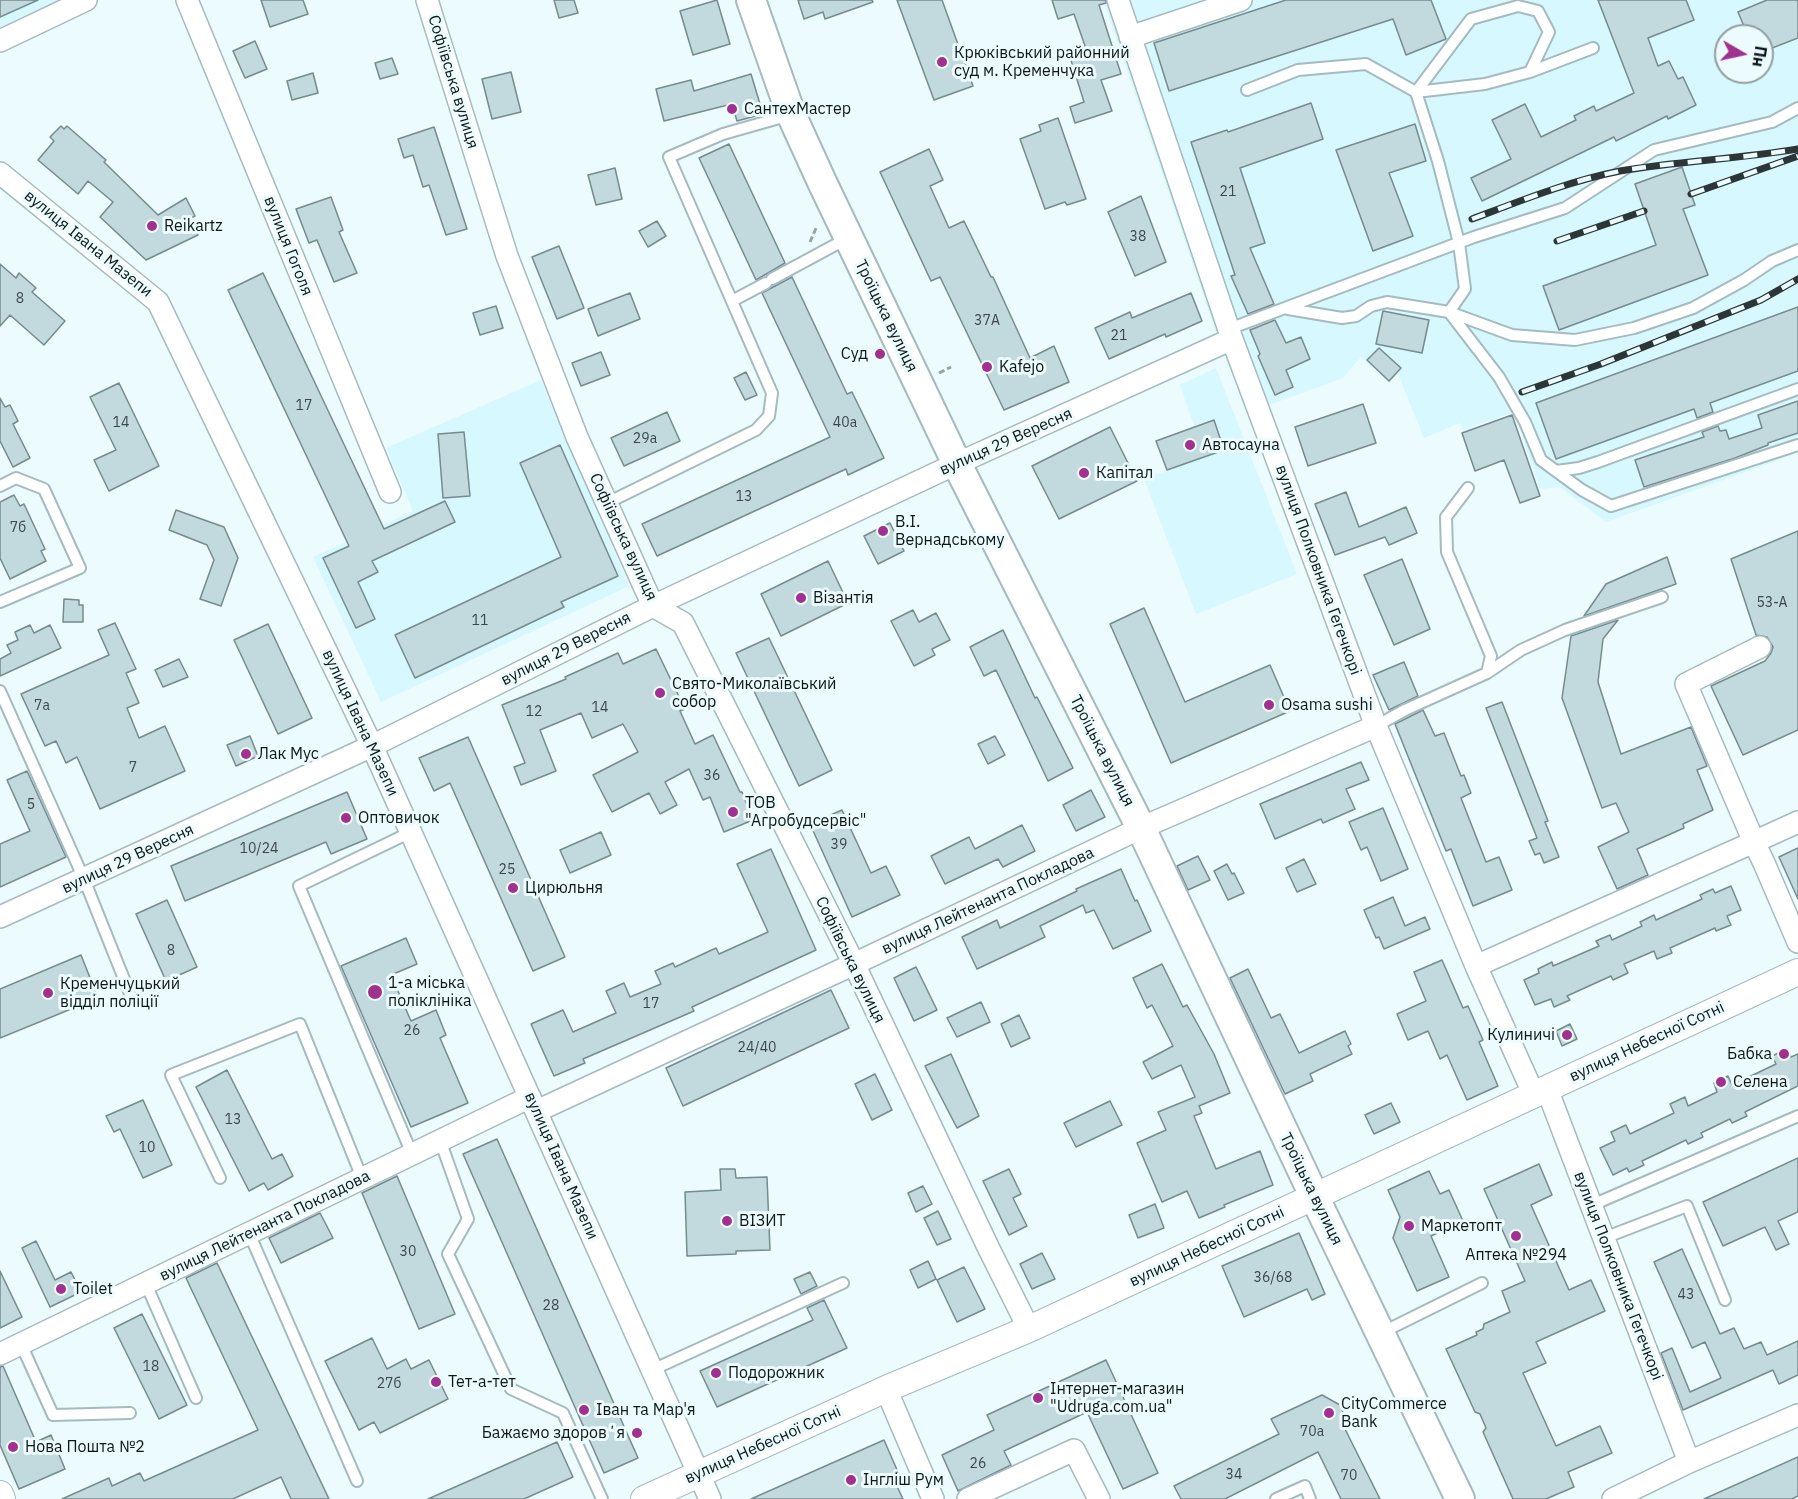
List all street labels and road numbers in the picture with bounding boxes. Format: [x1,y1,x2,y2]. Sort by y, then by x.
street label: Софіївська вулиця [424,13,482,151]
street label: вулиця Івана Мазепи [20,186,156,302]
street label: вулиця Гоголя [259,194,317,298]
street label: Троїцька вулиця [850,257,922,375]
street label: вулиця 29 Вересня [937,404,1075,480]
street label: вулиця Полковника Гегечкорі [1271,462,1365,678]
street label: Софіївська вулиця [585,470,661,604]
street label: вулиця 29 Вересня [498,608,634,690]
street label: вулиця Івана Мазепи [318,647,402,799]
street label: Троїцька вулиця [1066,692,1138,810]
street label: вулиця 29 Вересня [59,820,197,898]
street label: вулиця Лейтенанта Покладова [879,843,1097,959]
street label: Софіївська вулиця [811,894,889,1026]
street label: вулиця Небесної Сотні [1566,998,1728,1086]
street label: вулиця Івана Мазепи [520,1089,602,1243]
street label: Троїцька вулиця [1275,1130,1347,1248]
street label: вулиця Лейтенанта Покладова [157,1167,373,1285]
street label: вулиця Полковника Гегечкорі [1569,1169,1667,1383]
street label: вулиця Небесної Сотні [1126,1203,1288,1291]
street label: вулиця Небесної Сотні [682,1402,844,1488]

